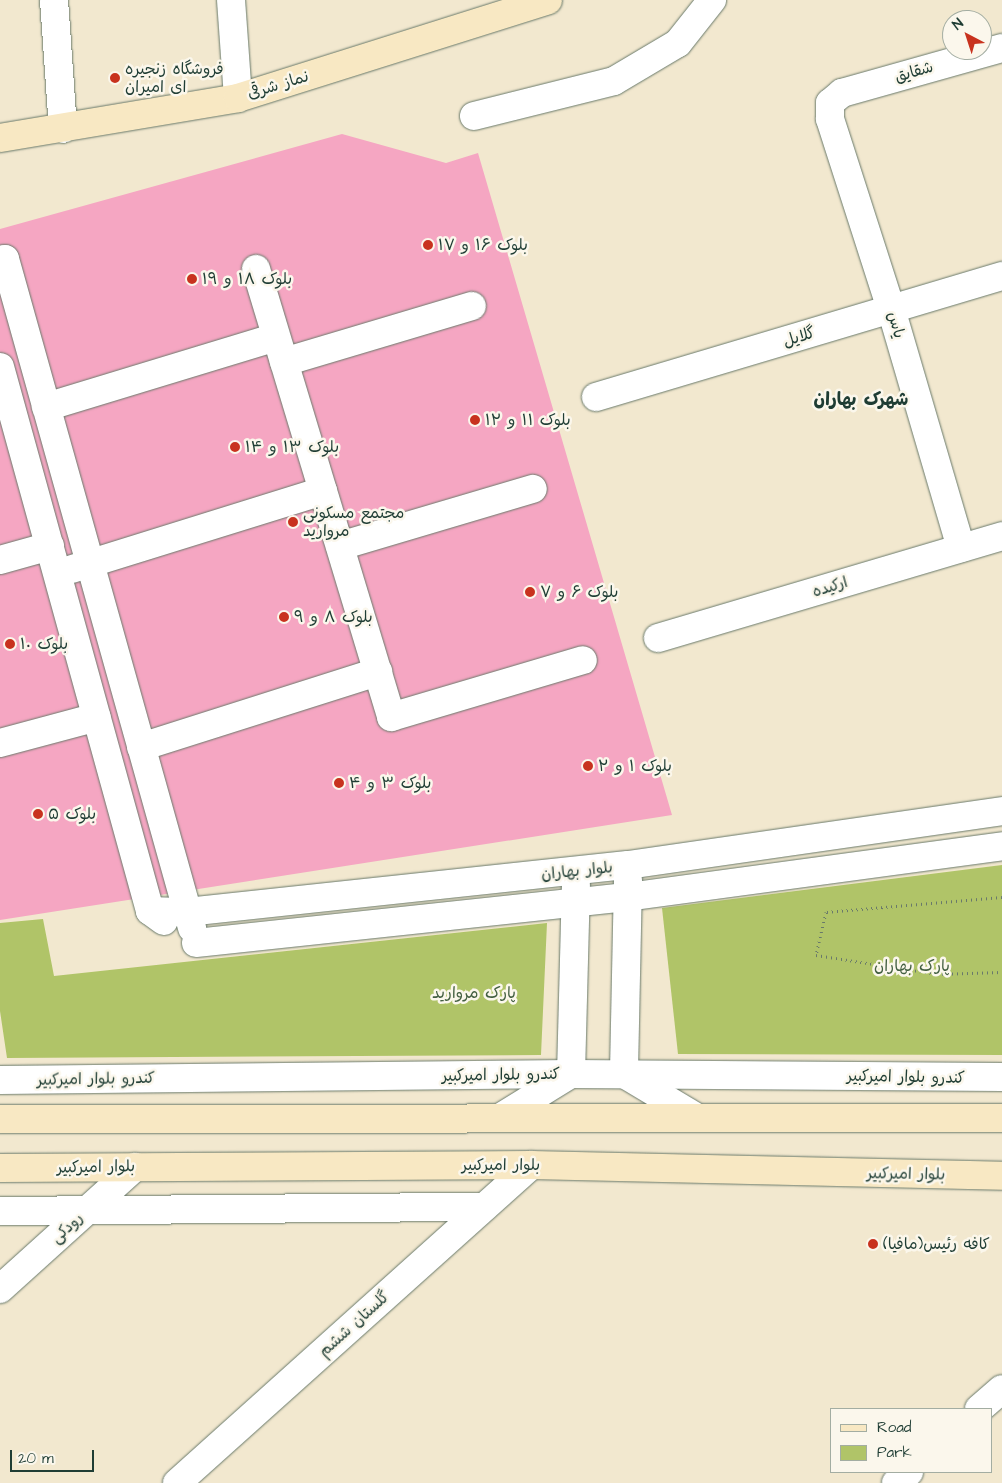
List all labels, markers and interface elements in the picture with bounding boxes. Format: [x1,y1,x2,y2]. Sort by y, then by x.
north arrow [942,10,992,60]
text: N [948,14,968,35]
street label: شقایق [892,57,936,87]
place label: فروشگاه زنجیره ای امیران [125,59,224,97]
street label: نماز شرقی [245,67,311,103]
marker: فروشگاه زنجیره ای امیران [109,72,121,84]
place label: بلوک ۱۶ و ۱۷ [438,235,528,255]
marker: بلوک ۱۶ و ۱۷ [422,239,434,251]
place label: بلوک ۱۸ و ۱۹ [202,269,292,289]
marker: بلوک ۱۸ و ۱۹ [186,273,198,285]
street label: یاس [883,309,909,341]
street label: گلایل [780,323,818,351]
district label: شهرک بهاران [814,389,908,411]
place label: بلوک ۱۱ و ۱۲ [485,410,571,430]
marker: بلوک ۱۱ و ۱۲ [469,414,481,426]
place label: بلوک ۱۳ و ۱۴ [245,437,339,457]
marker: بلوک ۱۳ و ۱۴ [229,441,241,453]
place label: مجتمع مسکونی مروارید [303,503,404,541]
marker: مجتمع مسکونی مروارید [287,516,299,528]
street label: ارکیده [810,573,850,601]
place label: بلوک ۶ و ۷ [540,582,618,602]
marker: بلوک ۶ و ۷ [524,586,536,598]
place label: بلوک ۸ و ۹ [294,607,373,627]
marker: بلوک ۸ و ۹ [278,611,290,623]
place label: بلوک ۱۰ [20,634,68,654]
marker: بلوک ۱۰ [4,638,16,650]
place label: بلوک ۱ و ۲ [598,756,672,776]
marker: بلوک ۱ و ۲ [582,760,594,772]
place label: بلوک ۳ و ۴ [349,773,431,793]
marker: بلوک ۳ و ۴ [333,777,345,789]
place label: بلوک ۵ [48,804,96,824]
marker: بلوک ۵ [32,808,44,820]
street label: بلوار بهاران [540,858,614,884]
park label: پارک بهاران [874,956,950,976]
park label: پارک مروارید [432,983,516,1003]
street label: کندرو بلوار امیرکبیر [442,1064,560,1086]
street label: کندرو بلوار امیرکبیر [847,1066,965,1088]
street label: کندرو بلوار امیرکبیر [37,1068,155,1090]
street label: بلوار امیرکبیر [462,1155,540,1175]
street label: بلوار امیرکبیر [57,1157,135,1177]
street label: بلوار امیرکبیر [867,1164,945,1184]
street label: رودکی [47,1209,87,1247]
place label: کافه رئیس(مافیا) [883,1234,990,1254]
marker: کافه رئیس(مافیا) [867,1238,879,1250]
street label: گلستان ششم [315,1287,393,1361]
legend [830,1408,992,1473]
text: Road [877,1417,911,1438]
scale bar [12,1440,96,1472]
text: Park [877,1442,912,1463]
text: 20 m [18,1448,54,1469]

